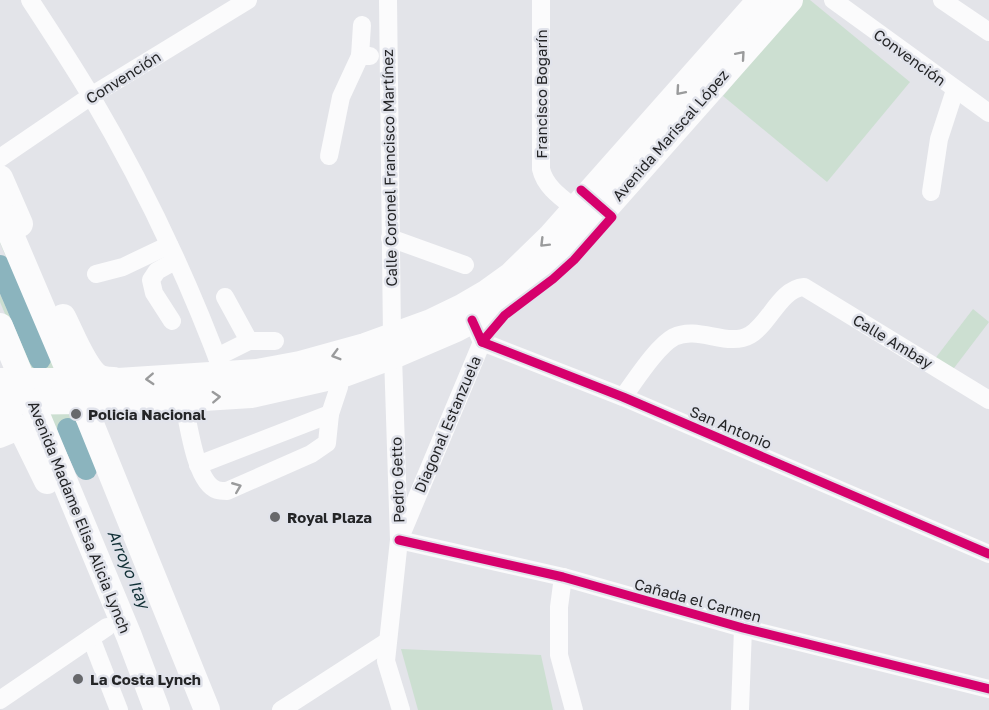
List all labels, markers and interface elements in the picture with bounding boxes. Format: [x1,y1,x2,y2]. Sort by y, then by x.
street label: Convención [870,25,950,89]
street label: Francisco Bogarín [532,29,550,159]
street label: Convención [82,47,164,107]
street label: Calle Coronel Francisco Martínez [378,49,400,287]
one-way arrow [734,51,745,62]
street label: Avenida Mariscal López [608,65,732,204]
one-way arrow [676,84,687,95]
one-way arrow [540,235,551,246]
street label: Calle Ambay [850,310,937,372]
one-way arrow [332,348,342,360]
street label: Diagonal Estanzuela [410,353,484,495]
one-way arrow [145,373,154,386]
one-way arrow [211,391,220,404]
street label: Avenida Madame Elisa Alicia Lynch [25,398,135,636]
street label: San Antonio [687,402,775,452]
place label: Policia Nacional [88,405,206,423]
marker: Policia Nacional [69,407,83,421]
street label: Pedro Getto [387,437,407,523]
one-way arrow [231,482,242,494]
place label: Royal Plaza [287,508,372,526]
marker: Royal Plaza [268,510,282,524]
water label: Arroyo Itay [103,527,155,613]
street label: Cañada el Carmen [632,574,764,626]
place label: La Costa Lynch [90,670,201,688]
marker: La Costa Lynch [71,672,85,686]

